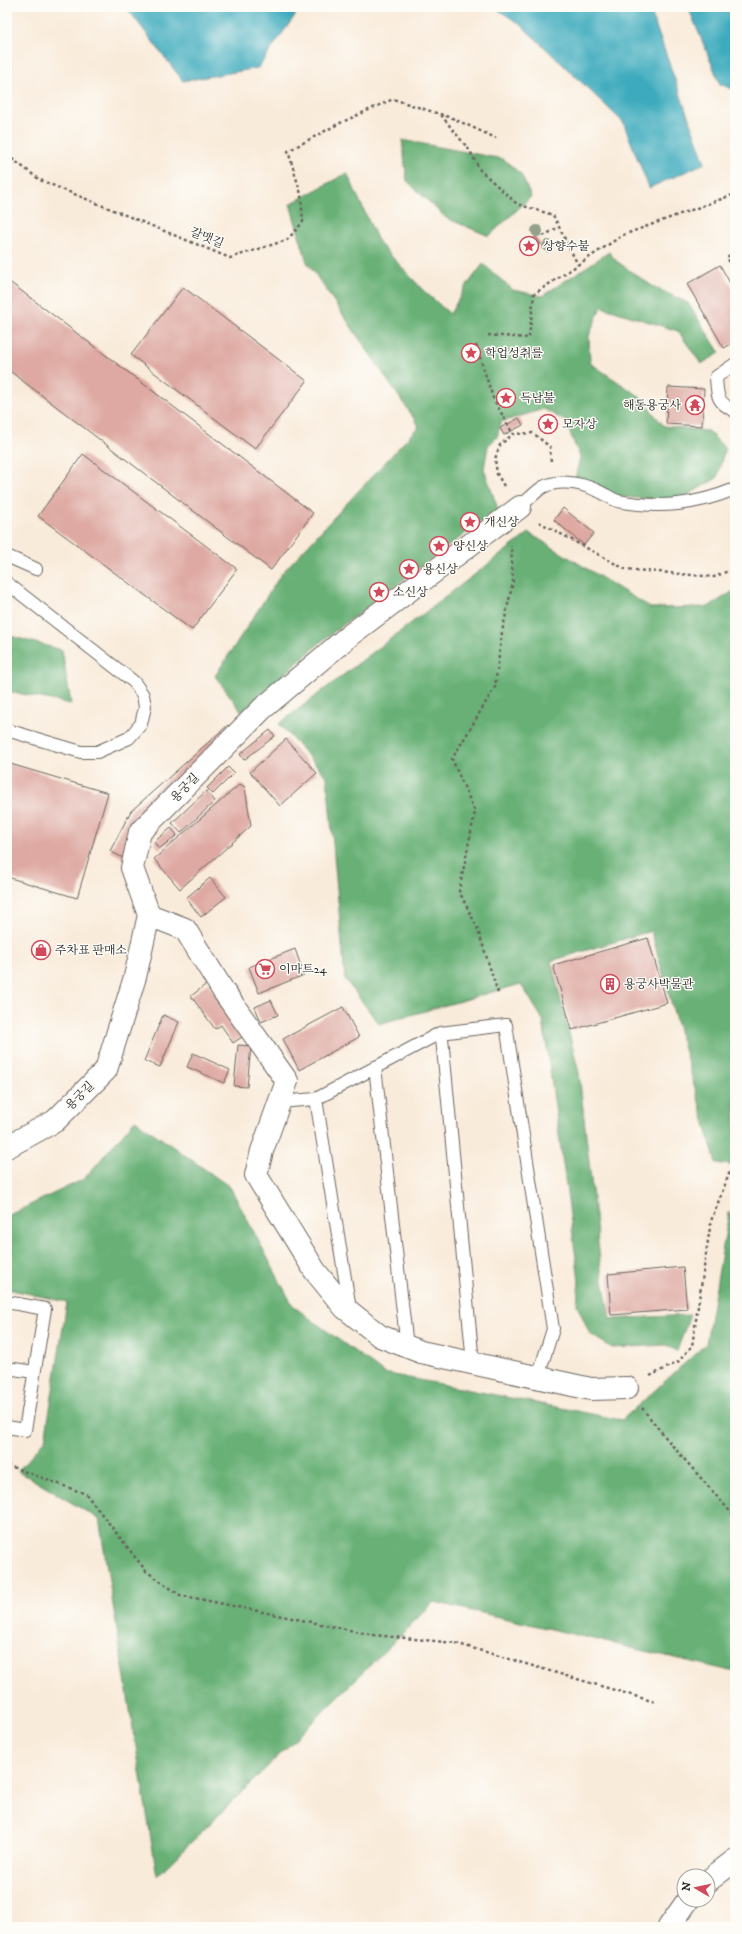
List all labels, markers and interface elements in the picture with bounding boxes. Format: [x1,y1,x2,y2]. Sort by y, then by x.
street label: 갈맷길 [188,225,226,251]
place icon: 상향수불 [518,235,540,257]
place label: 상향수불 [543,239,590,254]
place icon: 학업성취를 [460,342,482,364]
place label: 학업성취를 [485,346,543,361]
place icon: 득남불 [495,387,517,409]
place label: 득남불 [520,391,555,406]
temple icon: 해동용궁사 [684,394,706,416]
place label: 해동용궁사 [623,398,681,413]
place icon: 모자상 [537,413,559,435]
place label: 모자상 [562,417,597,432]
place icon: 개신상 [459,511,481,533]
place label: 개신상 [484,515,519,530]
place icon: 양신상 [428,535,450,557]
place label: 양신상 [453,539,488,554]
place icon: 용신상 [398,558,420,580]
place label: 용신상 [423,562,458,577]
place icon: 소신상 [368,581,390,603]
place label: 소신상 [393,585,428,600]
street label: 용궁길 [168,770,202,806]
shop icon: 주차표 판매소 [30,939,52,961]
place label: 주차표 판매소 [55,943,128,958]
supermarket icon: 이마트24 [254,958,276,980]
place label: 이마트24 [279,962,328,977]
building icon: 용궁사박물관 [599,973,621,995]
place label: 용궁사박물관 [624,977,694,992]
street label: 용궁길 [62,1078,98,1114]
north arrow [676,1868,716,1908]
text: N [679,1881,695,1892]

